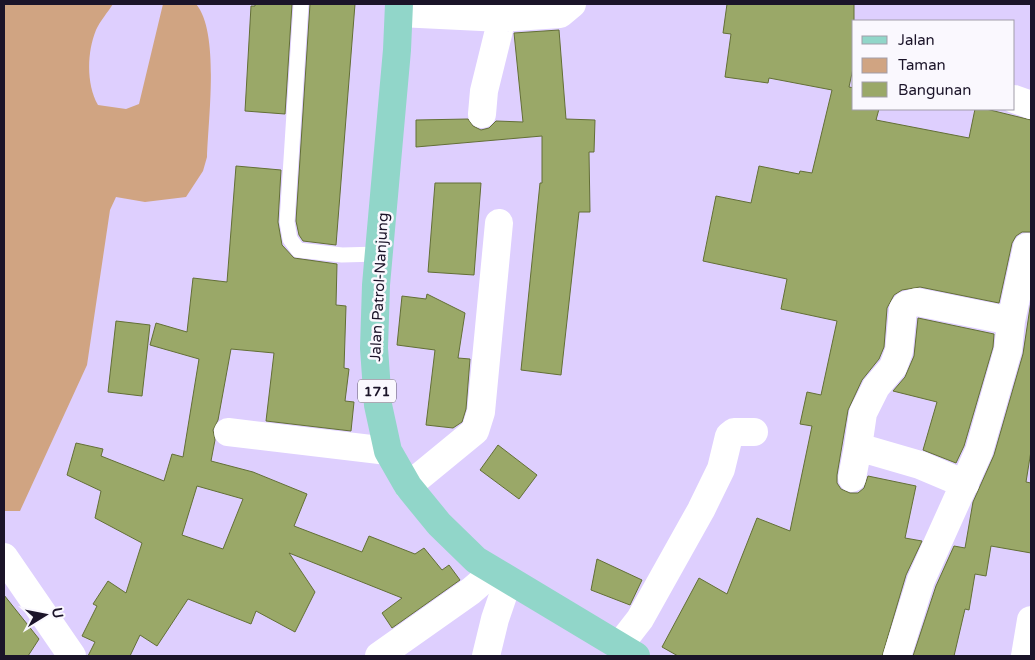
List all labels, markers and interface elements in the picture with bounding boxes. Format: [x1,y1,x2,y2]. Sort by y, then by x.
legend [852,20,1015,110]
text: Jalan [898,31,935,49]
text: Taman [898,56,946,74]
text: Bangunan [898,81,971,99]
street label: Jalan Patrol-Nanjung [366,212,392,362]
road number: 171 [358,380,396,402]
north arrow [20,590,70,640]
text: U [48,606,67,620]

